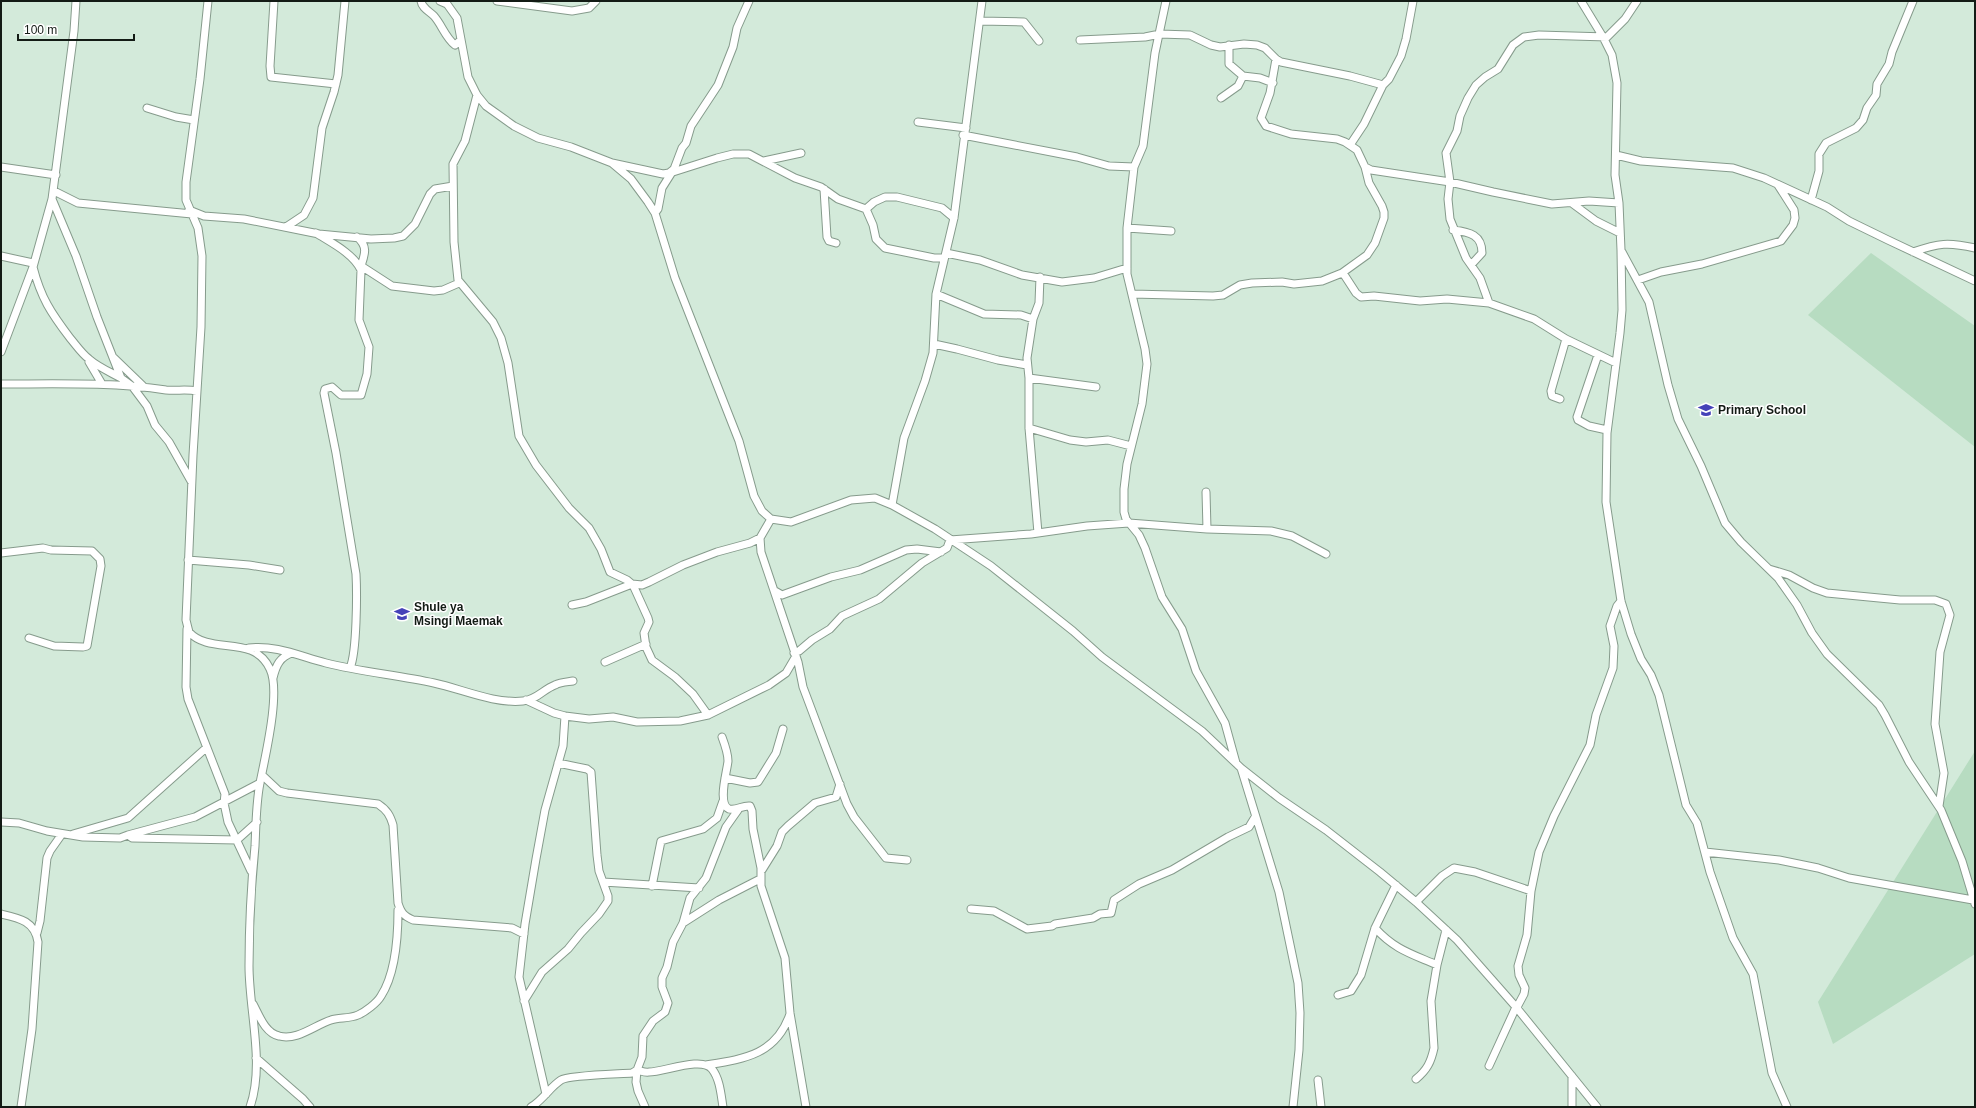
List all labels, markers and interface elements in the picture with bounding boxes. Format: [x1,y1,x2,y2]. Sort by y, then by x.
scale bar [18,16,134,42]
text: 100 m [24,23,57,37]
school or university icon: Primary School [1697,401,1715,419]
place label: Primary School [1718,403,1806,417]
place label: Shule ya Msingi Maemak [414,600,503,628]
school or university icon: Shule ya Msingi Maemak [393,605,411,623]

